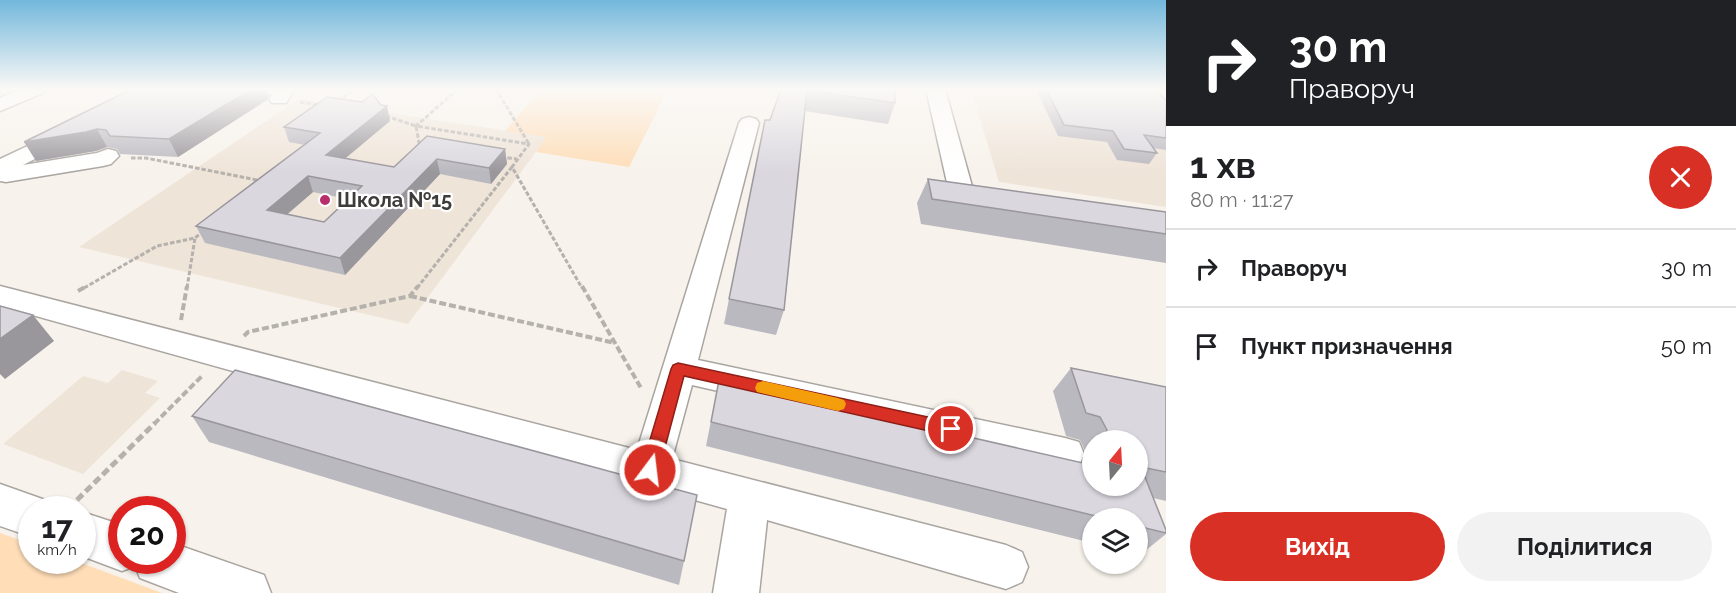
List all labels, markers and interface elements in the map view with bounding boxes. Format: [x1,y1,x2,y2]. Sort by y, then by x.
text: 30 m [1289,23,1387,72]
icon: right [1190,24,1268,102]
text: Праворуч [1289,73,1415,104]
text: 1 хв [1190,144,1256,186]
button: close [1649,146,1712,209]
place label: Школа №15 [337,188,452,212]
text: 80 m · 11:27 [1190,188,1294,212]
marker: Школа №15 [318,193,332,207]
icon: right [1190,252,1223,285]
text: Праворуч [1241,255,1347,281]
text: 30 m [1661,255,1712,281]
icon: arrive [1190,330,1223,363]
text: Пункт призначення [1241,333,1453,359]
text: 50 m [1661,333,1712,359]
pin [925,403,976,454]
icon: arrive [934,412,967,445]
north arrow [1082,430,1148,496]
map controls [1082,430,1148,574]
position arrow [618,438,682,502]
speed limit sign: 20 [108,496,186,574]
button: layers [1082,508,1148,574]
text: 17 [41,510,73,545]
button: Вихід [1190,512,1445,581]
button: Поділитися [1457,512,1712,581]
text: km/h [37,541,77,559]

